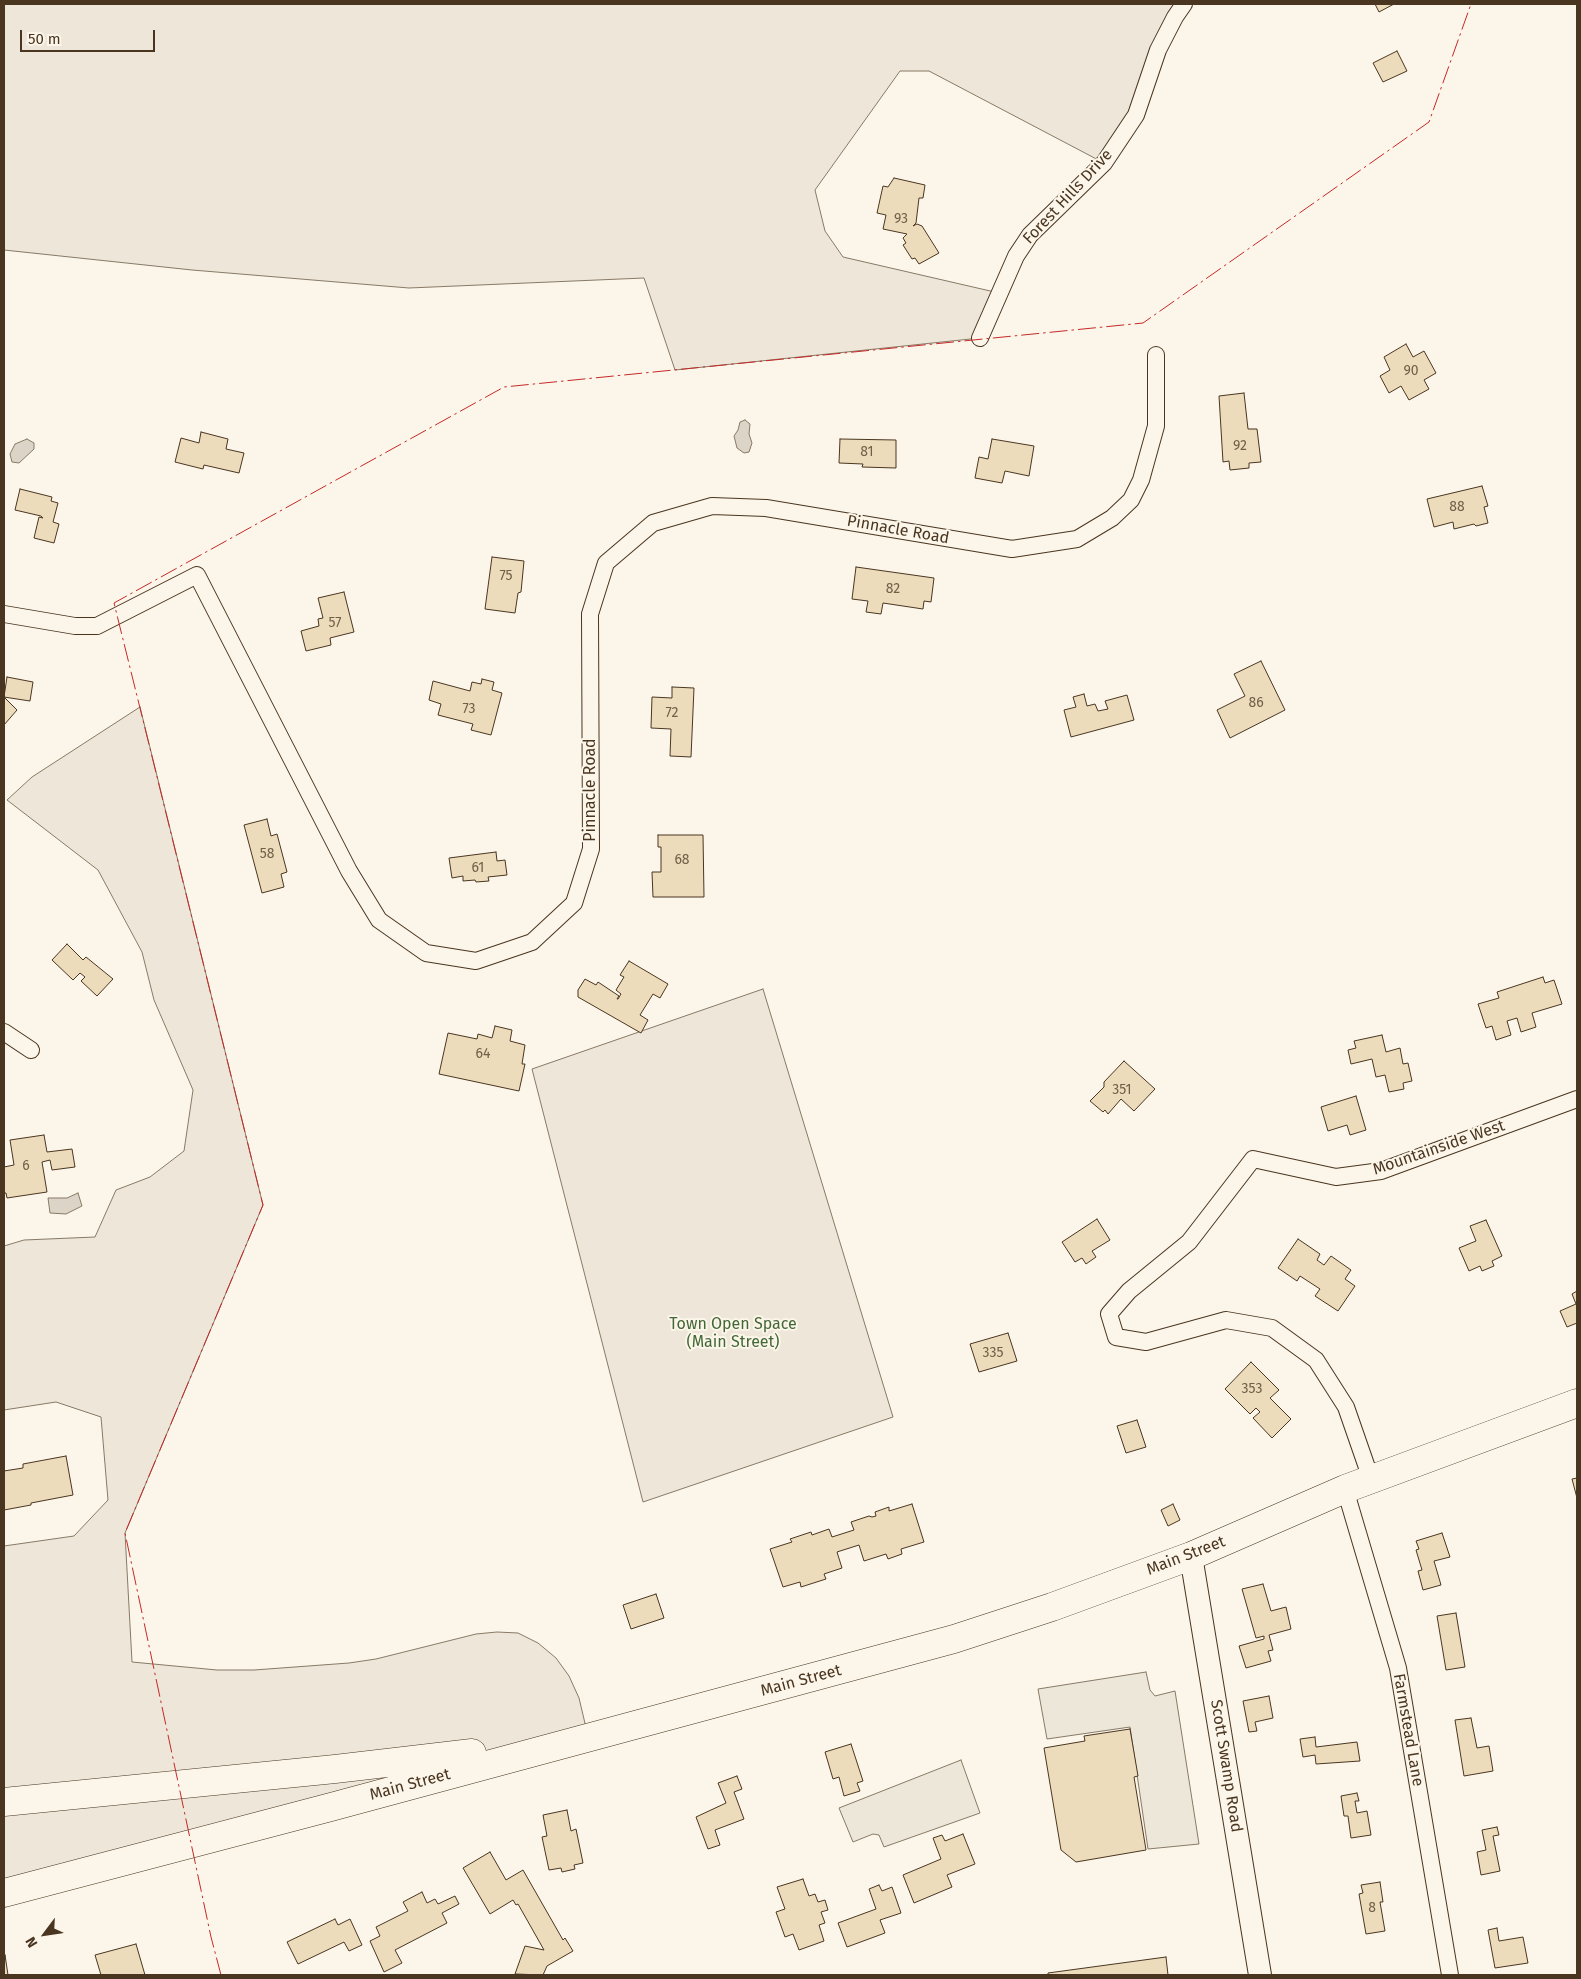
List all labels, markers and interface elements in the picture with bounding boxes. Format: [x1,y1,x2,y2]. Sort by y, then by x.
scale bar [22,20,158,52]
text: 50 m [28,30,61,48]
street label: Forest Hills Drive [1019,146,1117,248]
house number: 93 [894,211,908,227]
house number: 90 [1403,363,1419,379]
house number: 92 [1233,438,1247,454]
house number: 81 [860,444,874,460]
house number: 88 [1449,499,1465,515]
street label: Pinnacle Road [845,512,951,548]
house number: 75 [499,568,513,584]
house number: 82 [886,581,900,597]
house number: 57 [329,615,341,631]
house number: 86 [1248,695,1264,711]
house number: 73 [462,701,476,717]
house number: 72 [666,705,678,721]
street label: Pinnacle Road [581,738,601,842]
house number: 58 [260,846,274,862]
house number: 68 [674,852,690,868]
house number: 61 [472,860,484,876]
house number: 64 [476,1046,490,1062]
house number: 351 [1112,1082,1132,1098]
street label: Mountainside West [1371,1116,1507,1180]
house number: 6 [22,1158,30,1174]
park label: Town Open Space (Main Street) [669,1315,797,1353]
house number: 335 [983,1345,1003,1361]
house number: 353 [1242,1381,1262,1397]
street label: Main Street [1144,1532,1228,1580]
street label: Main Street [759,1661,843,1701]
street label: Farmstead Lane [1389,1672,1427,1788]
street label: Scott Swamp Road [1206,1698,1246,1834]
street label: Main Street [368,1765,452,1805]
house number: 8 [1368,1900,1376,1916]
north arrow [20,1909,70,1959]
text: N [22,1934,41,1950]

